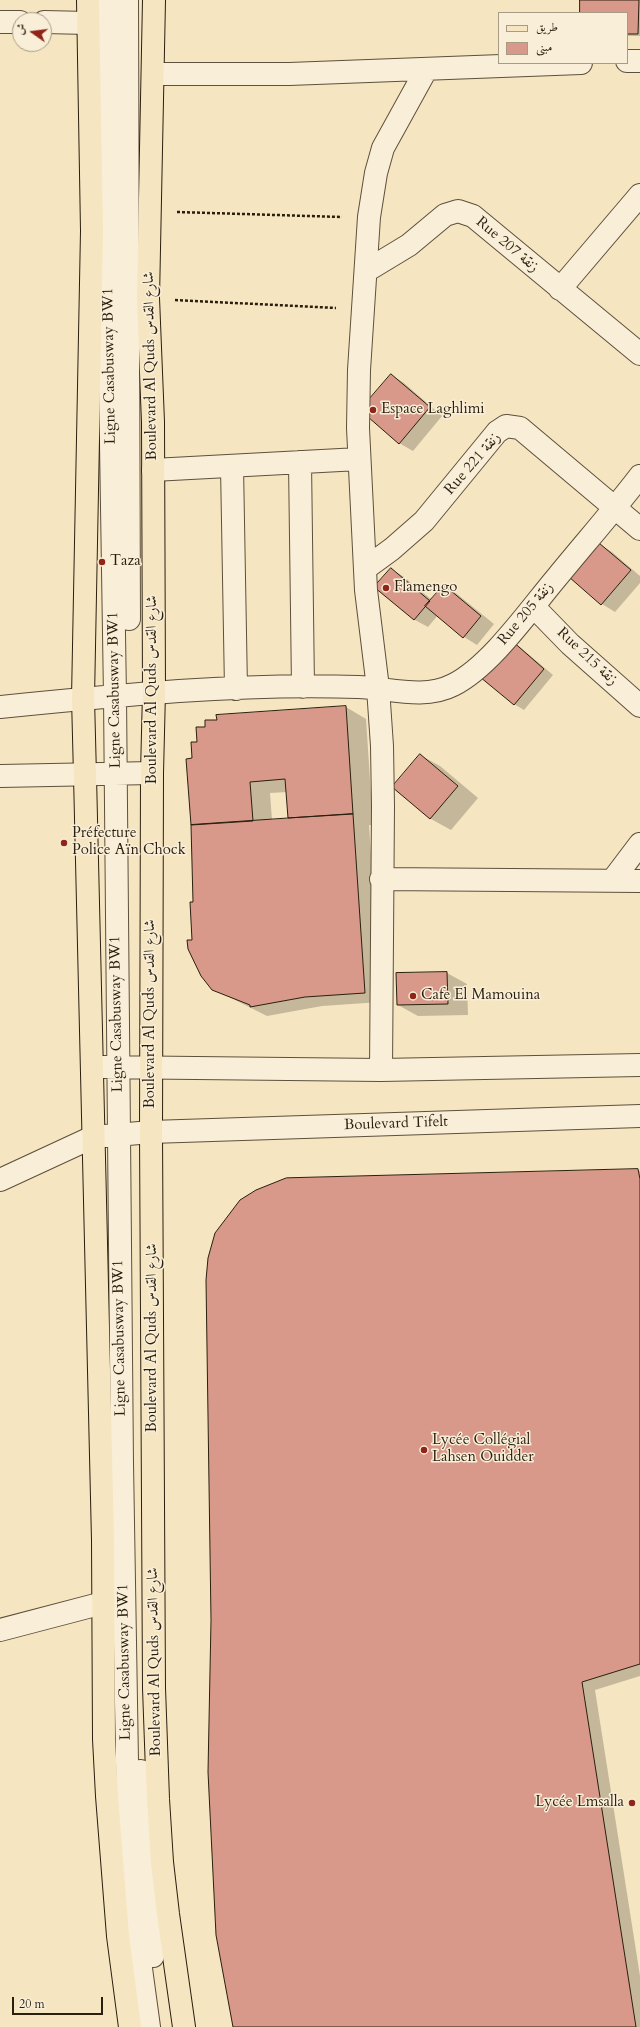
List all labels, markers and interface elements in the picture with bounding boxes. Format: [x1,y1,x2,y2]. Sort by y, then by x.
north arrow [12,12,52,52]
legend [498,12,628,64]
text: طريق [536,19,558,35]
text: ش [12,22,29,36]
text: مبنى [536,39,552,55]
street label: Rue 207 زنقة [472,213,542,277]
street label: Boulevard Al Quds شارع القدس [140,271,162,461]
street label: Ligne Casabusway BW1 [100,287,120,445]
place label: Espace Laghlimi [381,401,485,419]
marker: Espace Laghlimi [368,405,378,415]
street label: Rue 221 زنقة [441,429,505,499]
place label: Taza [110,553,141,571]
marker: Taza [97,557,107,567]
place label: Flamengo [394,579,457,597]
street label: Rue 205 زنقة [494,579,558,649]
marker: Flamengo [381,583,391,593]
street label: Boulevard Al Quds شارع القدس [144,596,162,784]
street label: Ligne Casabusway BW1 [105,611,125,769]
street label: Rue 215 زنقة [553,624,621,690]
place label: Préfecture Police Aïn Chock [72,825,186,860]
marker: Préfecture Police Aïn Chock [59,838,69,848]
street label: Boulevard Al Quds شارع القدس [142,920,160,1108]
street label: Ligne Casabusway BW1 [107,935,127,1093]
place label: Cafe El Mamouina [421,987,540,1005]
marker: Cafe El Mamouina [408,991,418,1001]
street label: Boulevard Tifelt [344,1113,448,1135]
street label: Boulevard Al Quds شارع القدس [144,1244,162,1432]
street label: Ligne Casabusway BW1 [110,1259,130,1417]
place label: Lycée Collégial Lahsen Ouidder [432,1432,534,1467]
marker: Lycée Collégial Lahsen Ouidder [419,1445,429,1455]
street label: Boulevard Al Quds شارع القدس [144,1567,166,1757]
street label: Ligne Casabusway BW1 [115,1583,135,1741]
place label: Lycée Lmsalla [535,1794,624,1812]
marker: Lycée Lmsalla [627,1798,637,1808]
scale bar [14,1989,105,2015]
text: 20 m [19,1996,45,2012]

